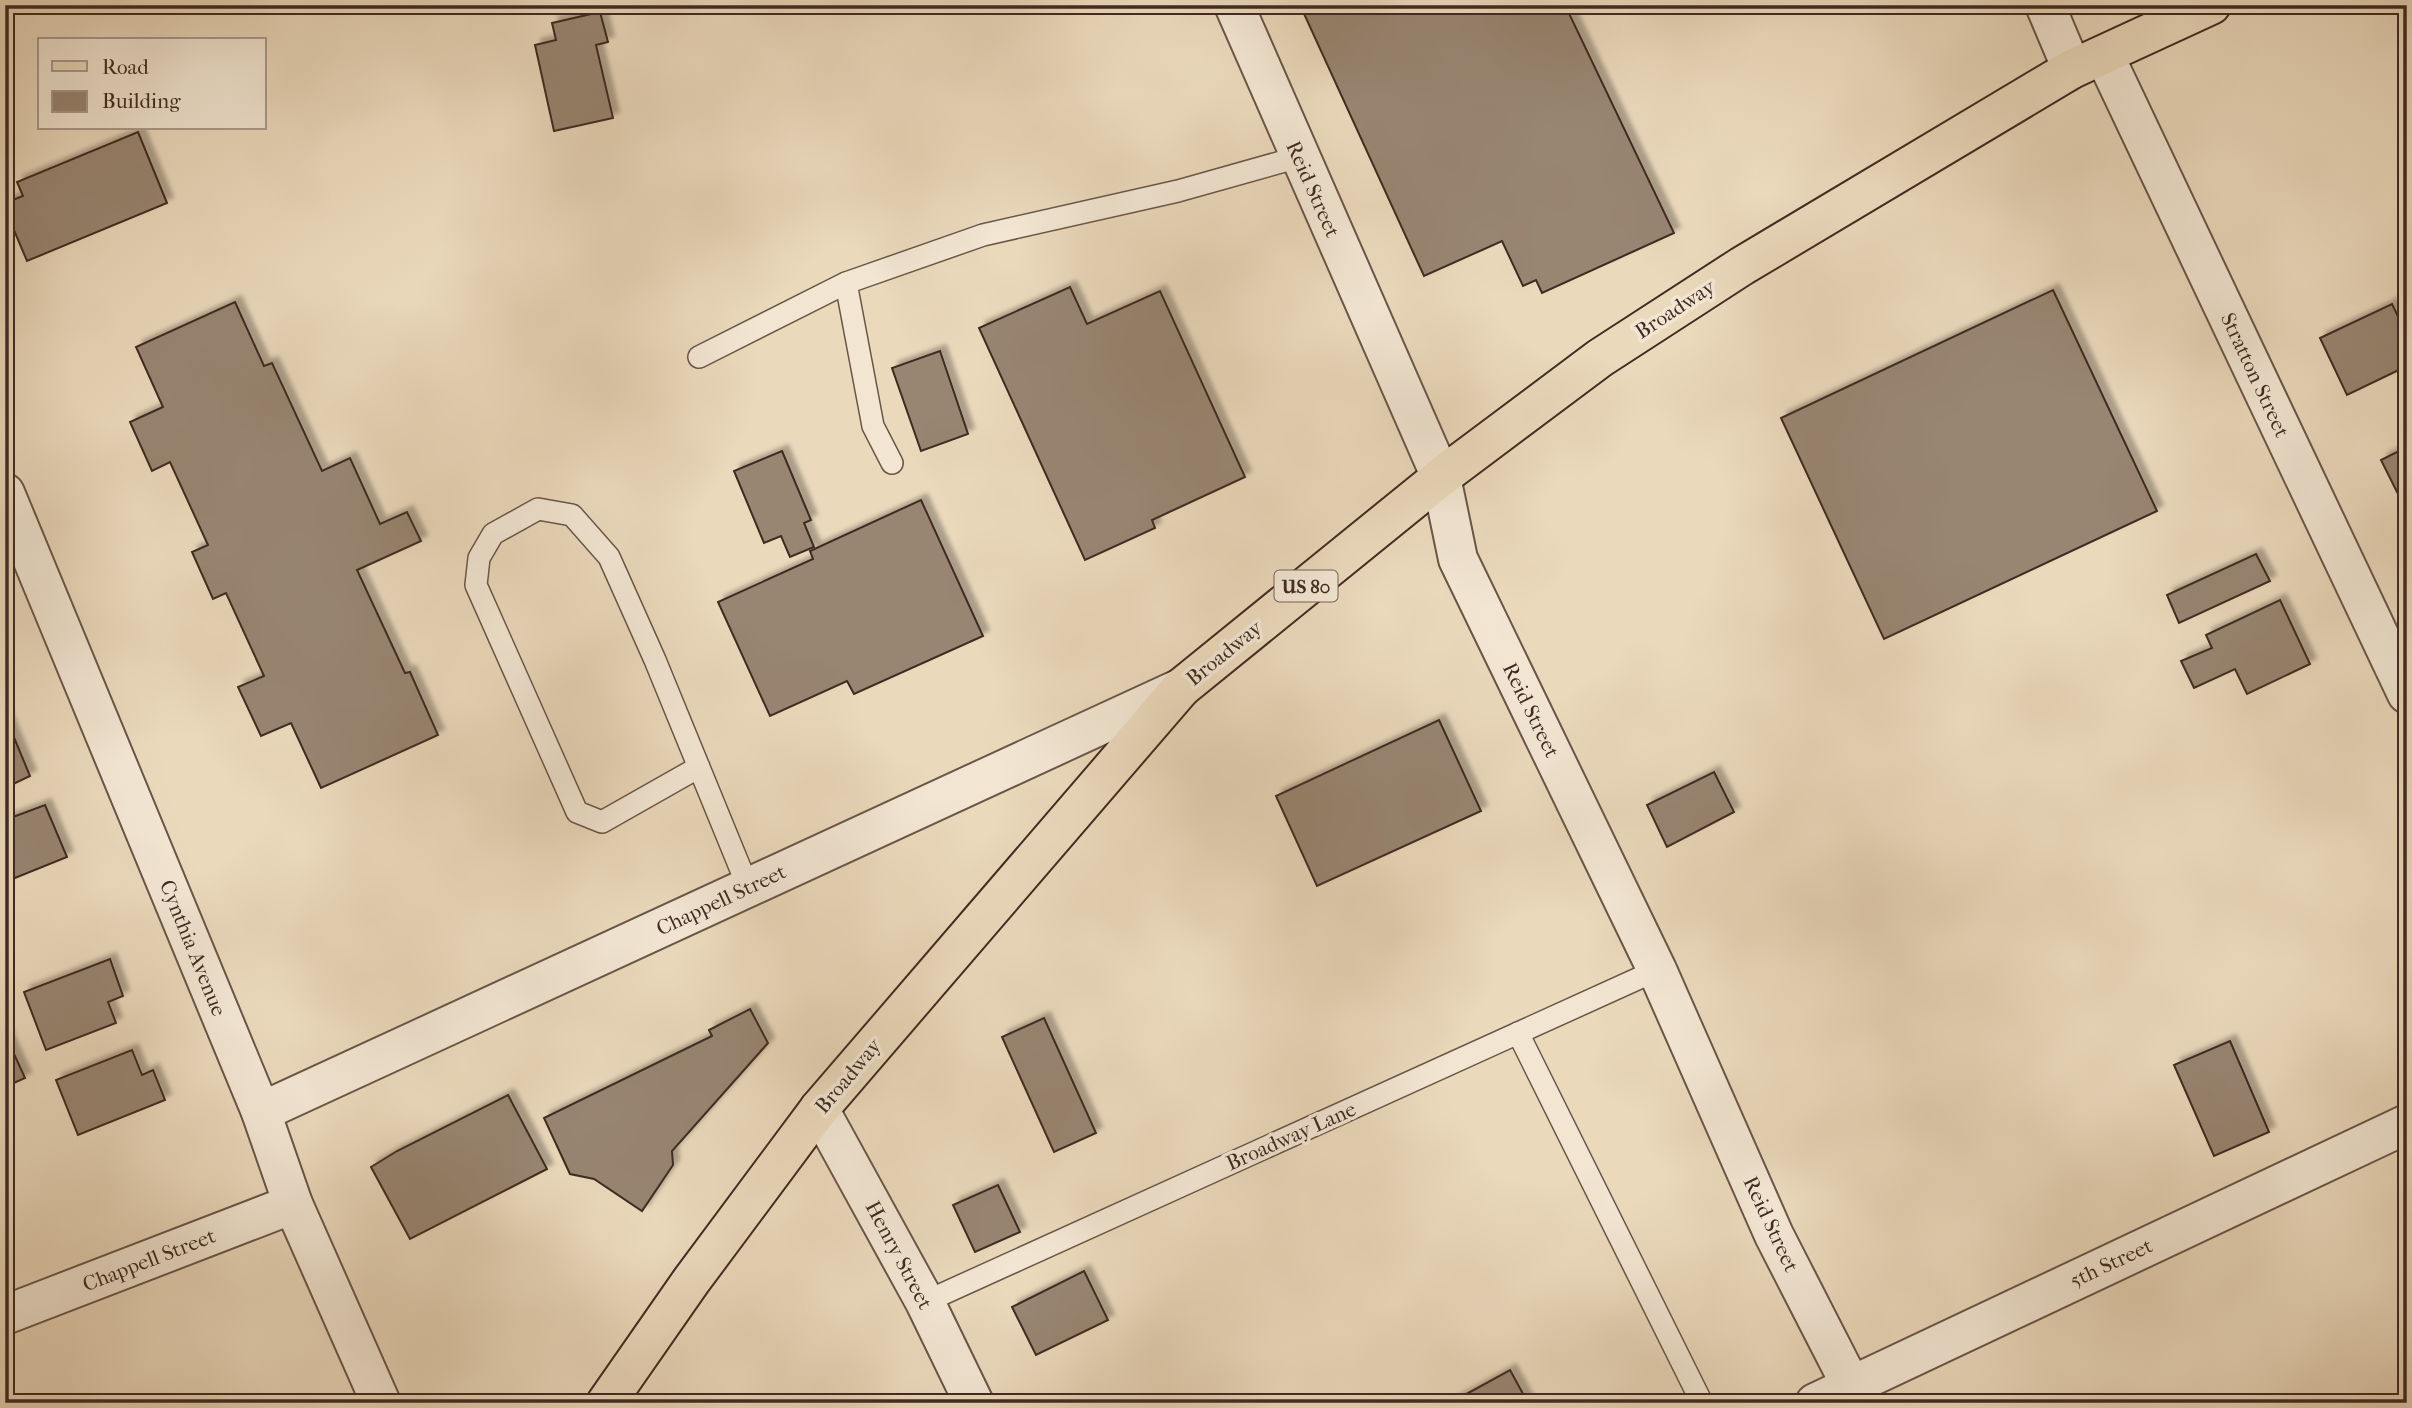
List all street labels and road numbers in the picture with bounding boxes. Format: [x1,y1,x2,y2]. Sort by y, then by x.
street label: Reid Street [1281,137,1345,241]
street label: Broadway [1631,274,1720,344]
street label: Stratton Street [2216,309,2295,442]
road number: US 80 [1274,570,1338,601]
street label: Broadway [1181,615,1267,691]
street label: Reid Street [1498,659,1565,762]
street label: Chappell Street [652,859,790,941]
street label: Cynthia Avenue [155,876,231,1020]
street label: Broadway [810,1033,887,1118]
street label: Broadway Lane [1222,1097,1360,1175]
street label: Reid Street [1738,1172,1804,1276]
street label: Henry Street [860,1197,938,1314]
street label: Chappell Street [79,1223,219,1296]
street label: 5th Street [2066,1233,2157,1293]

